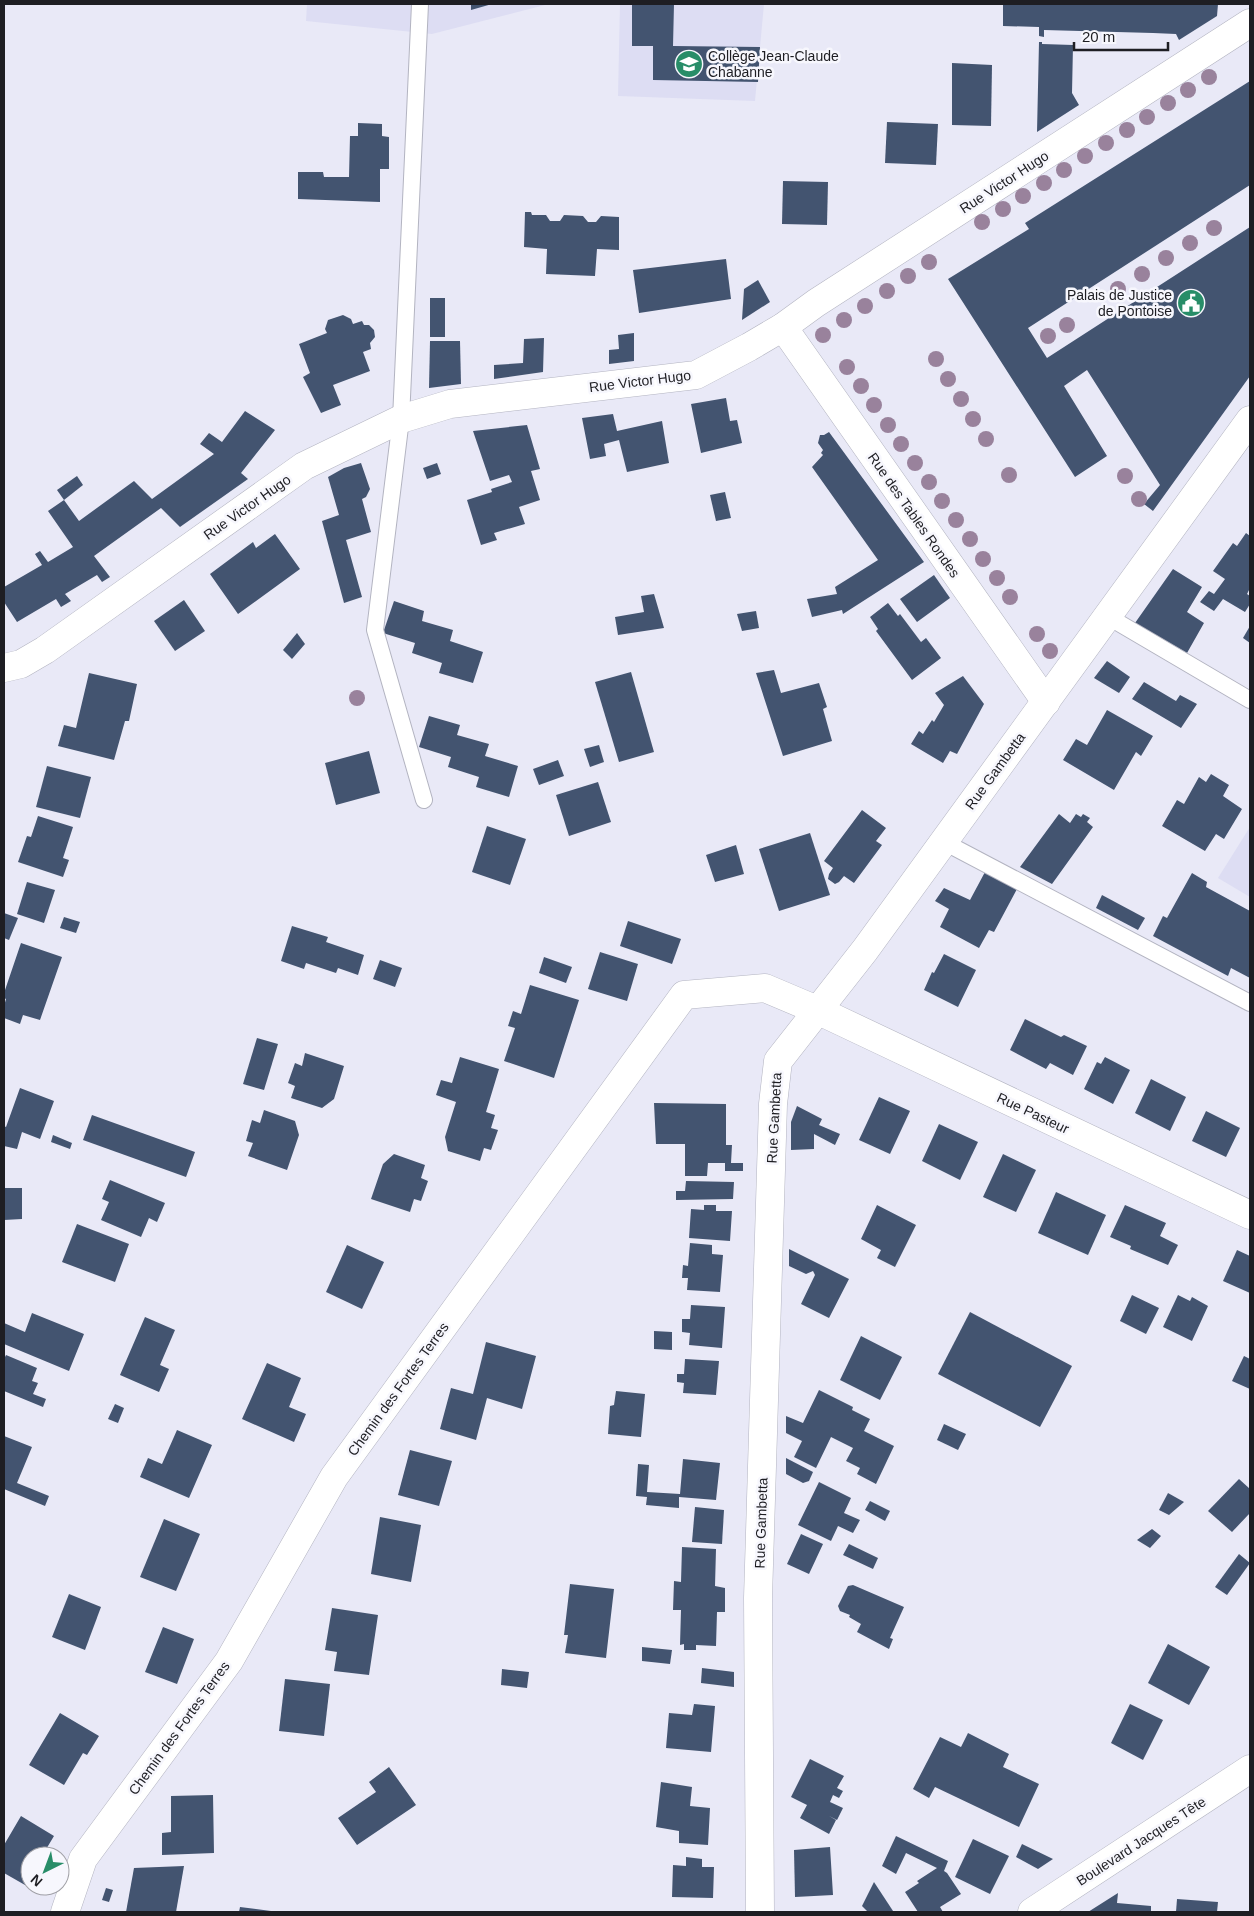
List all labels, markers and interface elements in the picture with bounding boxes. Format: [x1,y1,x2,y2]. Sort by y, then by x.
scale bar [1074,20,1168,52]
text: 20 m [1082,28,1115,45]
place label: Collège Jean-Claude Chabanne [708,48,839,80]
school or university icon: Collège Jean-Claude Chabanne [674,49,704,79]
street label: Rue Victor Hugo [957,147,1052,217]
place label: Palais de Justice de Pontoise [1067,287,1172,319]
public building icon: Palais de Justice de Pontoise [1176,288,1206,318]
street label: Rue Victor Hugo [588,367,692,395]
street label: Rue des Tables Rondes [865,450,963,580]
street label: Rue Victor Hugo [200,471,294,543]
street label: Rue Gambetta [962,729,1028,813]
street label: Rue Gambetta [764,1072,784,1164]
street label: Rue Pasteur [994,1089,1072,1137]
street label: Chemin des Fortes Terres [344,1319,452,1459]
street label: Rue Gambetta [751,1477,771,1569]
street label: Chemin des Fortes Terres [125,1658,233,1798]
street label: Boulevard Jacques Tête [1073,1793,1209,1889]
north arrow [20,1846,70,1896]
text: N [27,1871,45,1890]

